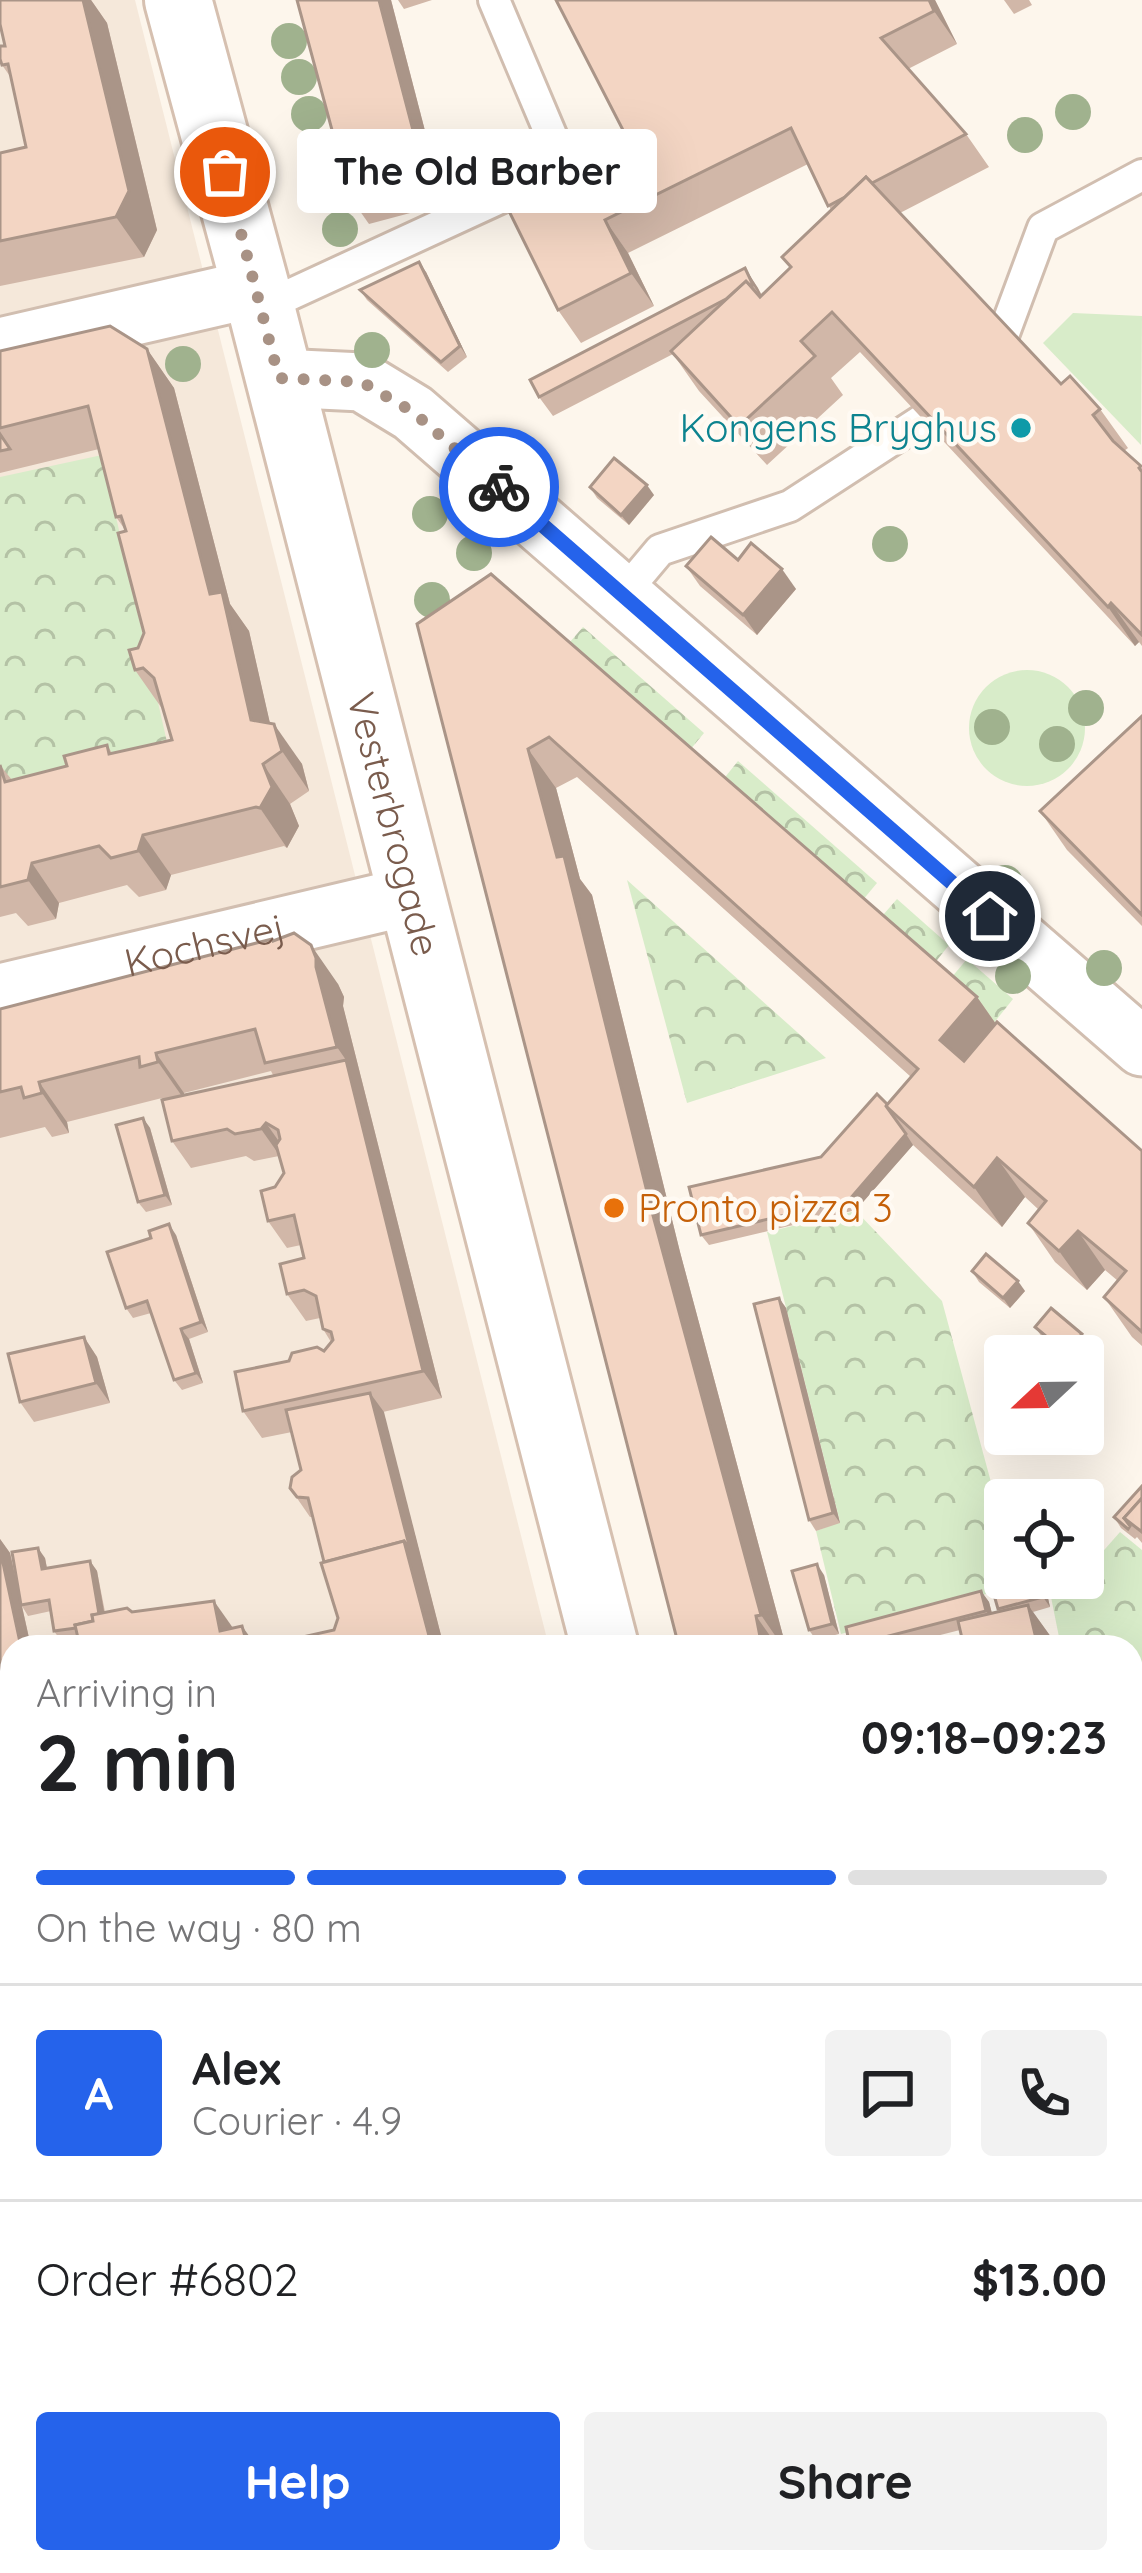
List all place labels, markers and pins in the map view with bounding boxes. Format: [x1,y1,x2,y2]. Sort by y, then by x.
pin [174,121,276,223]
callout: The Old Barber [297,130,657,214]
place label: Kongens Bryghus [679,403,997,452]
marker: Kongens Bryghus [1008,415,1034,441]
pin [939,865,1041,967]
place label: Pronto pizza 3 [638,1183,893,1232]
marker: Pronto pizza 3 [601,1195,627,1221]

